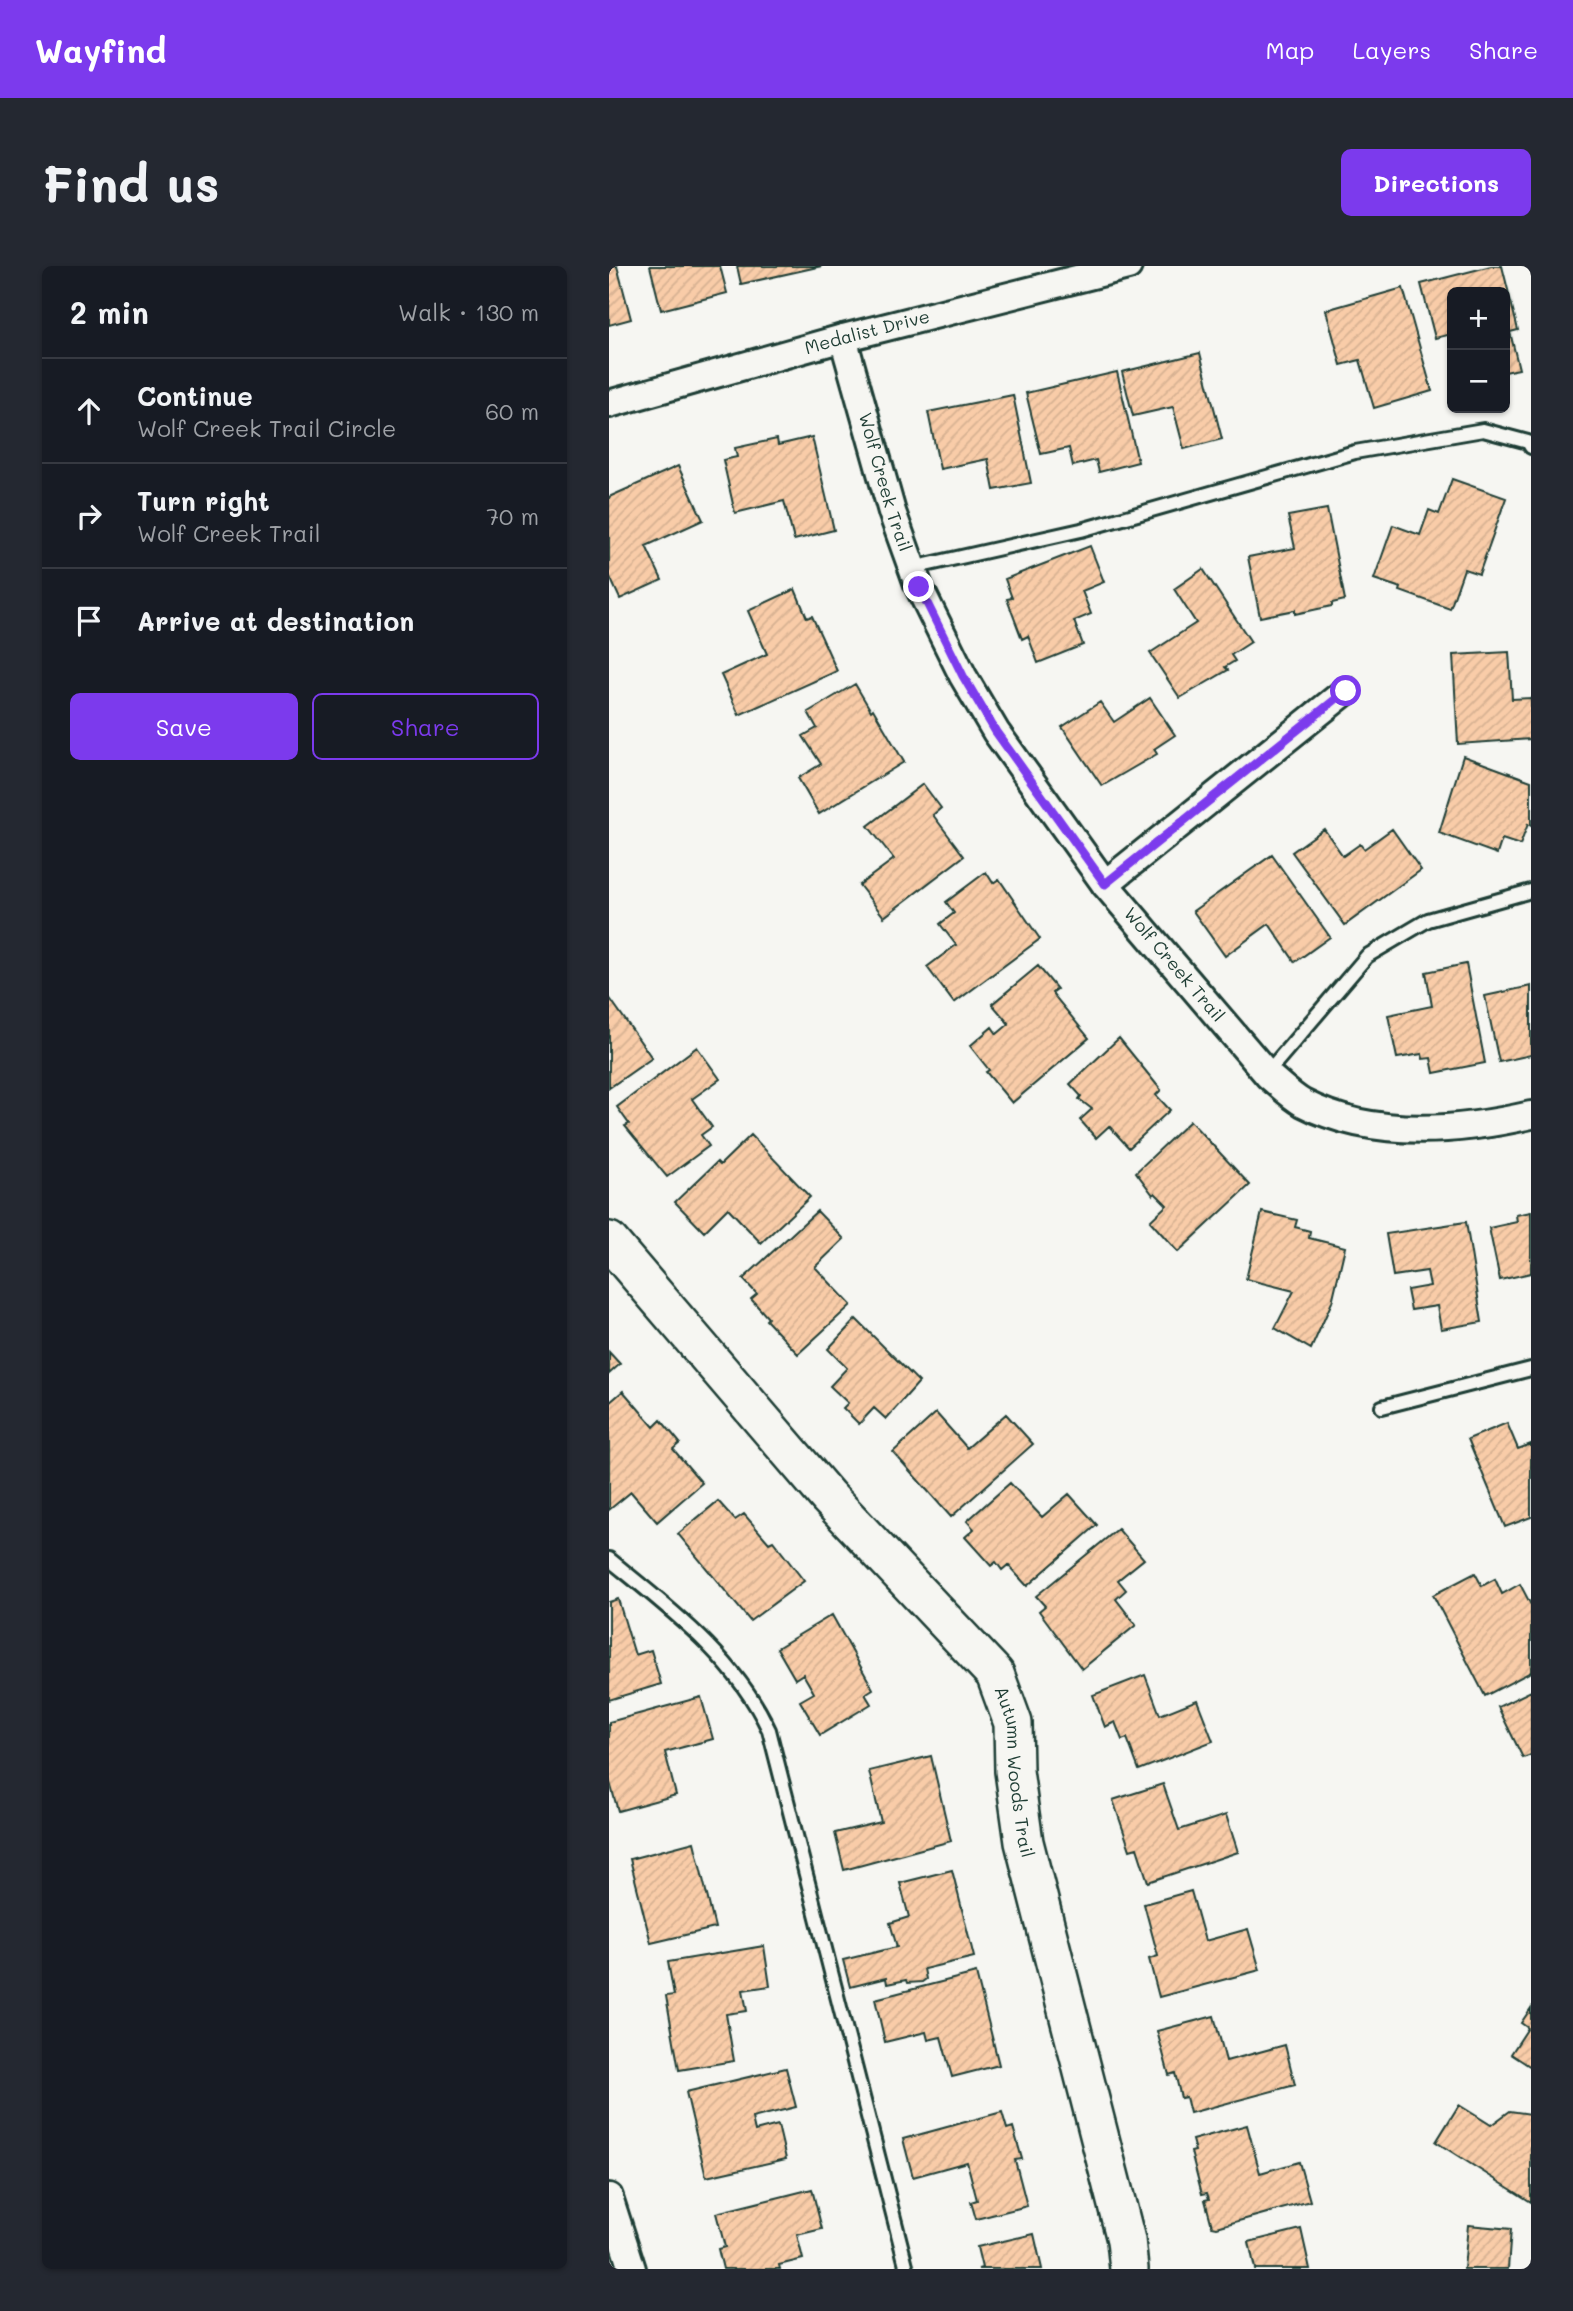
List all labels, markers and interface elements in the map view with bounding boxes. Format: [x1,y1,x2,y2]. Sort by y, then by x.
text: Wayfind [35,28,166,71]
text: Map [1266,34,1314,65]
text: Layers [1352,34,1431,65]
text: Share [1469,34,1538,65]
button: Directions [1341,149,1531,216]
text: Find us [42,151,220,214]
map controls [1447,287,1510,413]
button: + [1447,287,1510,350]
text: 2 min [70,292,149,332]
text: Walk · 130 m [398,297,539,327]
street label: Medalist Drive [802,304,932,359]
button: − [1447,350,1510,413]
text: Continue [137,379,253,413]
icon: ahead [70,392,108,430]
text: 60 m [485,396,539,426]
street label: Wolf Creek Trail [854,410,918,554]
text: Wolf Creek Trail Circle [137,413,396,443]
text: Turn right [137,484,270,518]
icon: right [70,497,108,535]
text: 70 m [486,501,539,531]
text: Wolf Creek Trail [137,518,320,548]
route end [903,571,934,602]
icon: arrive [70,602,108,640]
text: Arrive at destination [137,604,414,638]
route start [1330,675,1361,706]
button: Save [70,693,298,760]
button: Share [312,693,539,760]
street label: Wolf Creek Trail [1119,902,1231,1027]
street label: Autumn Woods Trail [989,1683,1040,1860]

